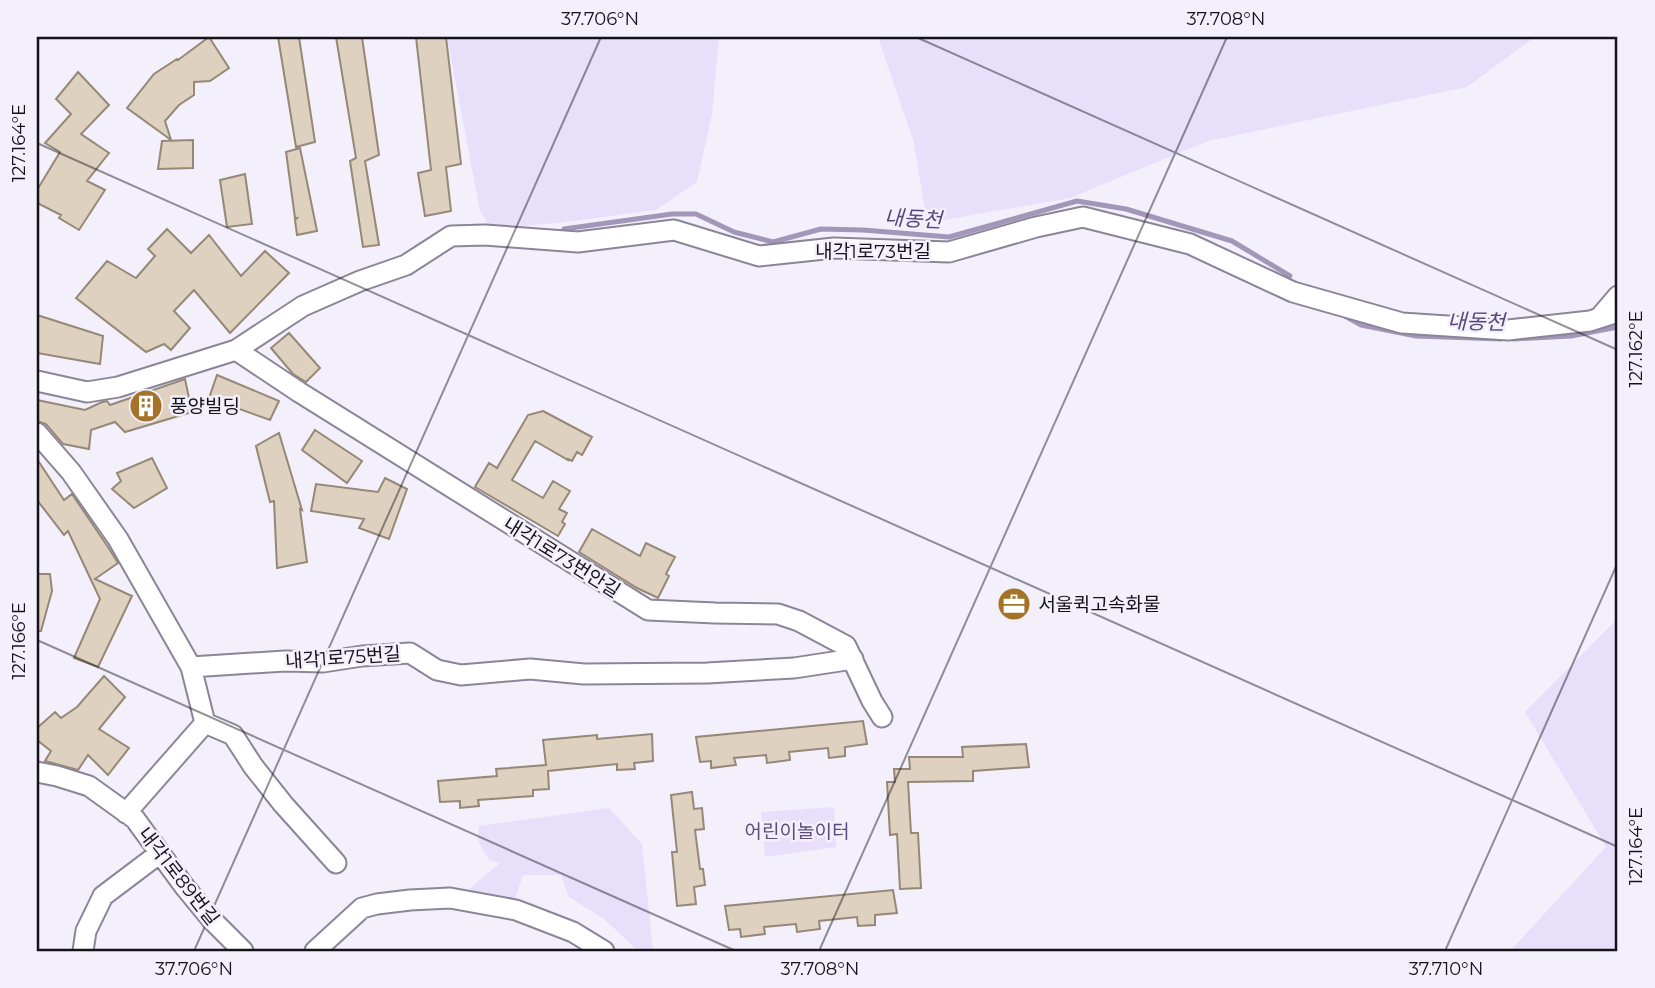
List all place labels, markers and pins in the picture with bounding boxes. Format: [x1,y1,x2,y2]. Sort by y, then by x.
building icon: 풍양빌딩 [127,387,165,425]
place label: 풍양빌딩 [170,395,240,418]
office icon: 서울퀵고속화물 [995,585,1033,623]
place label: 서울퀵고속화물 [1038,593,1160,616]

